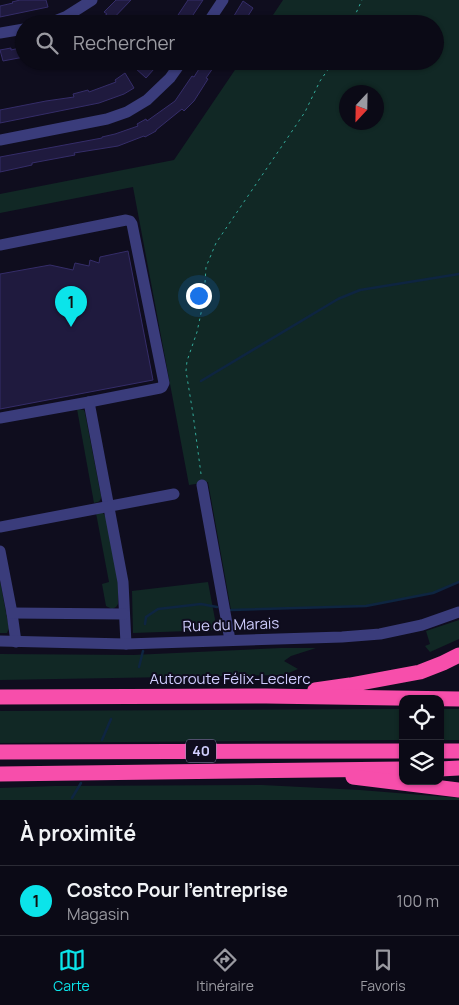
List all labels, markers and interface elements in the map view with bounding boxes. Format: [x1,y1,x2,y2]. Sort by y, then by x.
search box [15,15,444,70]
icon: search [33,29,61,57]
text: Rechercher [73,30,175,56]
north arrow [339,85,384,130]
your location [186,283,212,309]
pin: 1 [55,286,87,327]
street label: Rue du Marais [182,612,280,637]
street label: Autoroute Félix-Leclerc [149,668,311,689]
map controls [399,695,444,785]
button: locate [399,695,444,740]
road number: 40 [186,739,216,762]
button: layers [399,740,444,785]
text: À proximité [20,819,136,847]
text: Costco Pour l'entreprise [67,877,288,903]
text: 1 [32,890,40,912]
text: 100 m [396,890,439,912]
text: Magasin [67,903,129,925]
tab: Carte [53,946,90,995]
tab: Itinéraire [196,946,254,995]
tab: Favoris [361,946,406,995]

